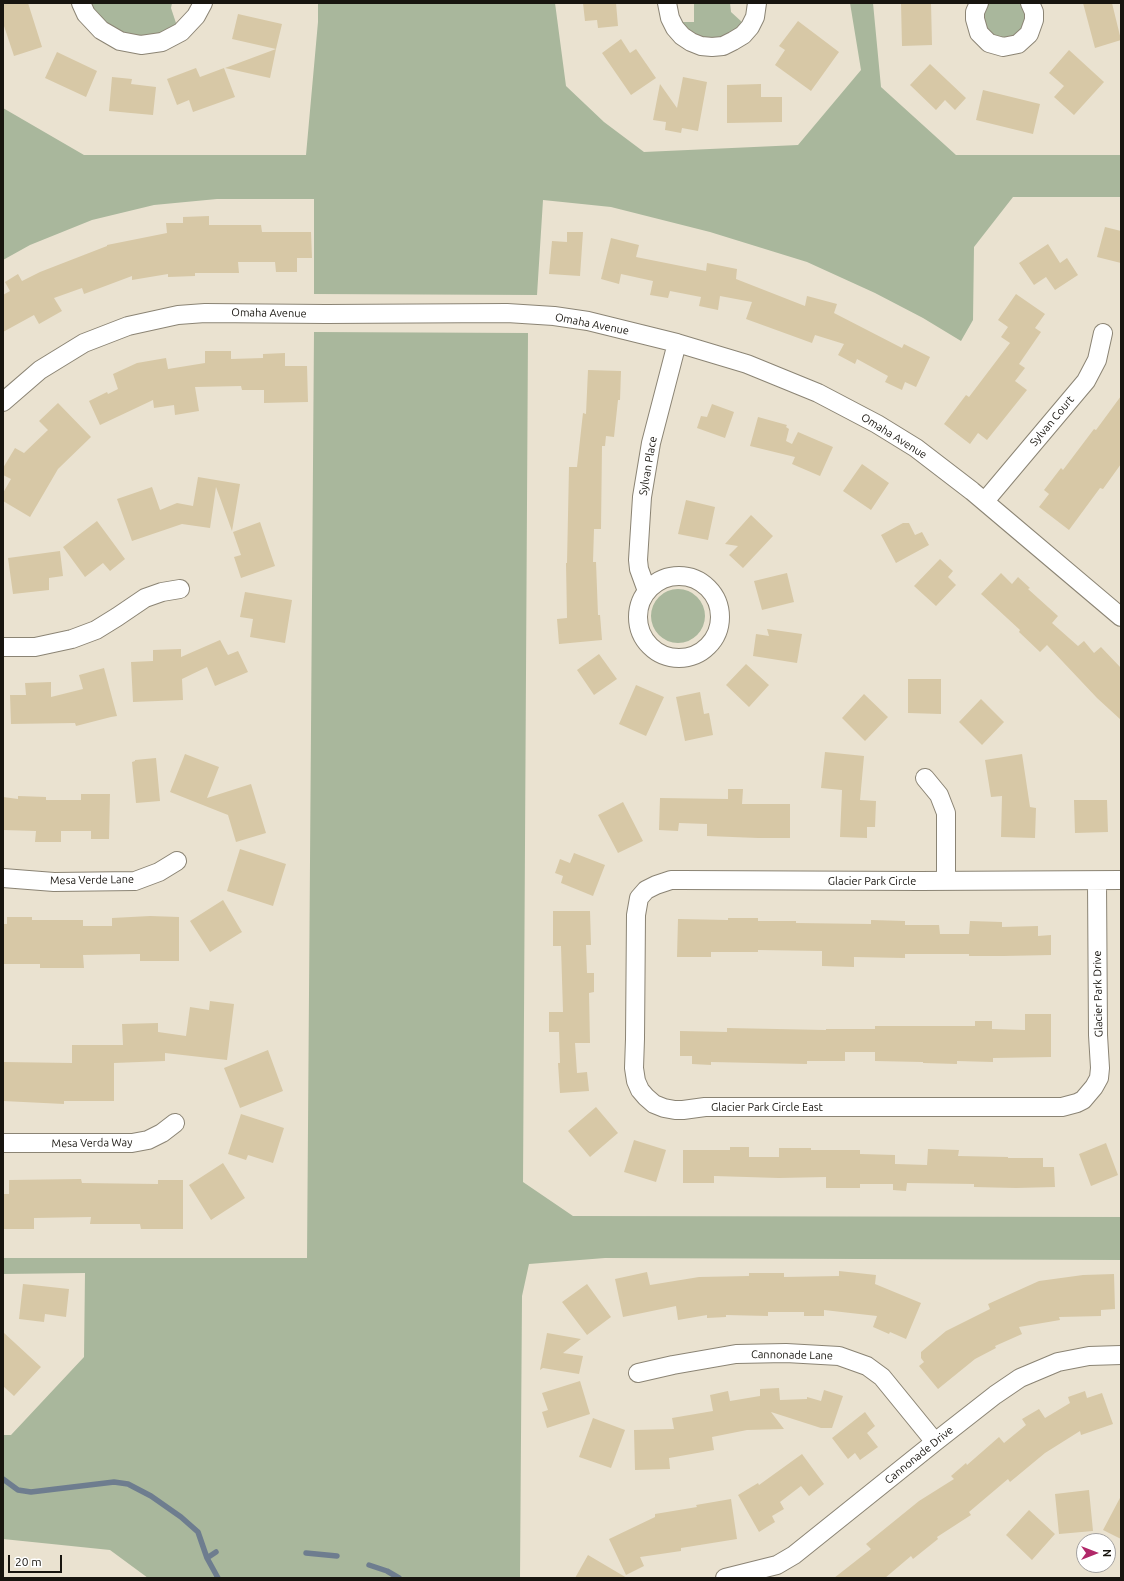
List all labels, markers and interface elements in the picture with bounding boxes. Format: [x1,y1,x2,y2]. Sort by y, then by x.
street label: Omaha Avenue [231,306,307,320]
street label: Omaha Avenue [554,310,630,338]
street label: Sylvan Court [1027,393,1077,449]
street label: Omaha Avenue [859,410,929,462]
street label: Sylvan Place [636,435,660,497]
street label: Mesa Verde Lane [50,873,134,887]
street label: Glacier Park Circle [828,874,916,888]
street label: Glacier Park Drive [1091,951,1105,1037]
street label: Glacier Park Circle East [711,1100,823,1114]
street label: Mesa Verda Way [51,1136,133,1150]
street label: Cannonade Lane [751,1348,833,1362]
street label: Cannonade Drive [882,1423,956,1487]
north arrow [1076,1533,1116,1573]
scale bar [10,1547,64,1573]
text: N [1101,1549,1113,1557]
text: 20 m [15,1555,42,1568]

